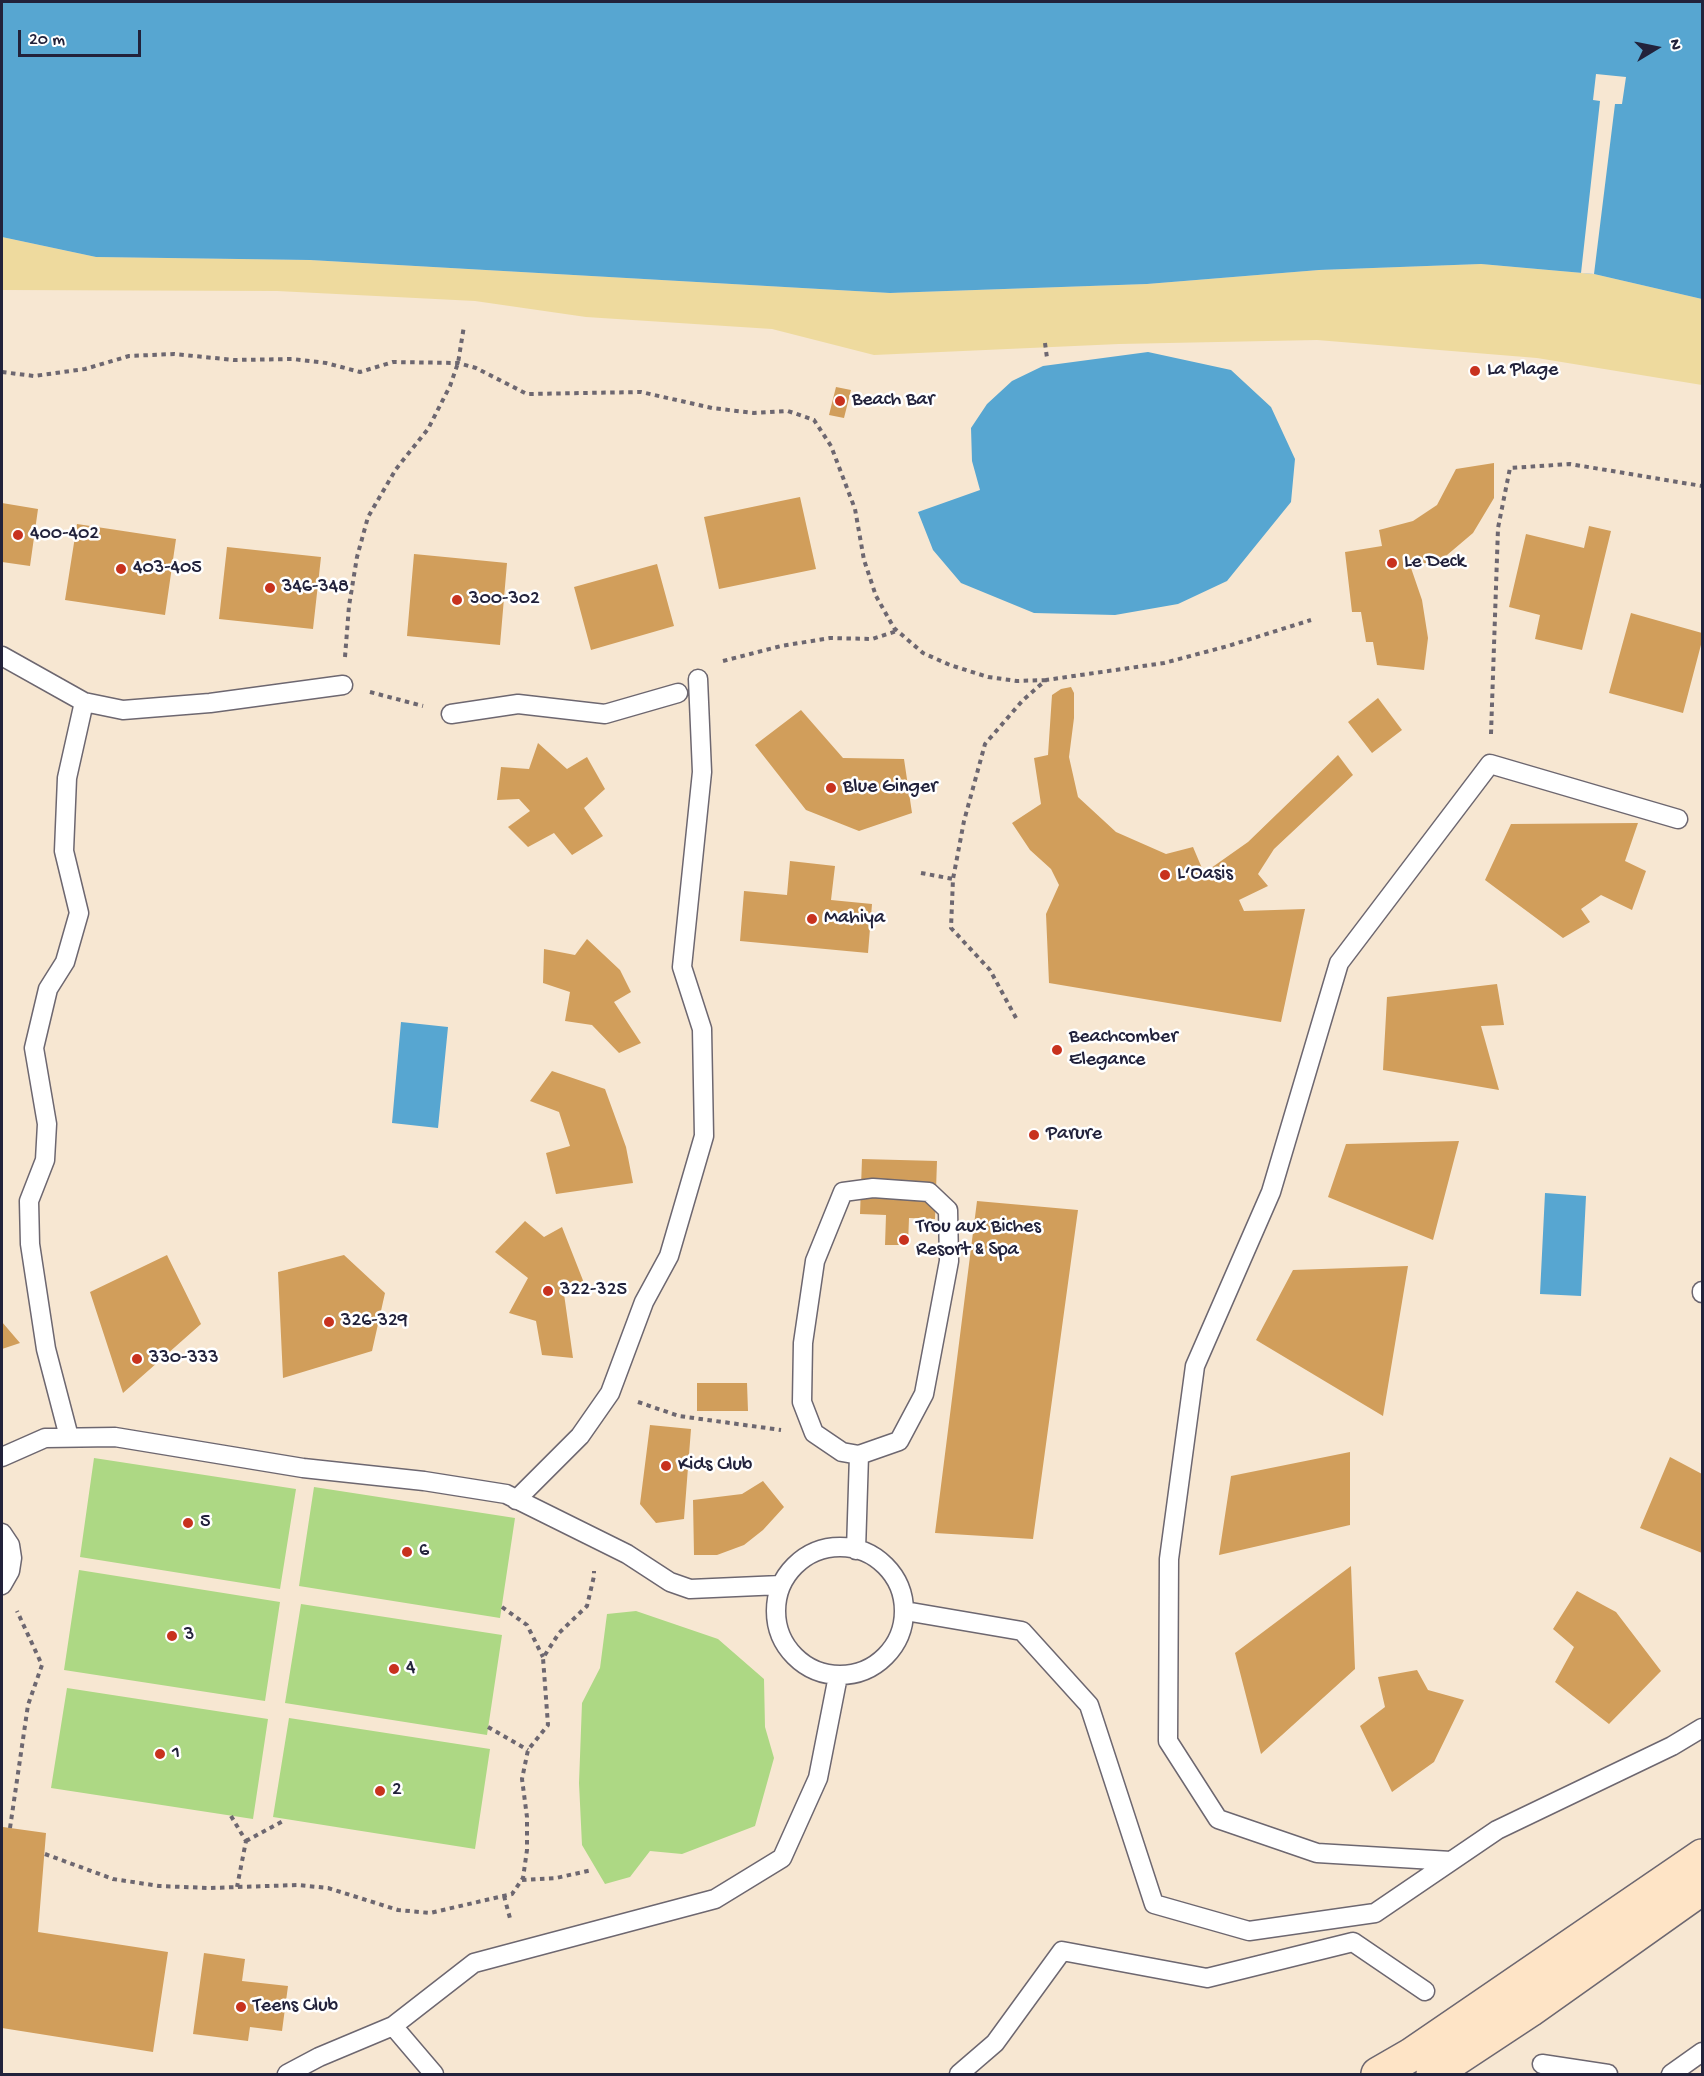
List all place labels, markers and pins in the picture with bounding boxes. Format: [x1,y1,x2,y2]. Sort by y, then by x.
place label: La Plage [1487,359,1558,383]
marker: La Plage [1468,364,1482,378]
place label: Beach Bar [852,389,934,413]
marker: Beach Bar [833,394,847,408]
place label: 400-402 [30,523,99,547]
marker: 400-402 [11,528,25,542]
place label: Le Deck [1404,551,1465,575]
marker: Le Deck [1385,556,1399,570]
place label: 403-405 [133,557,202,581]
marker: 403-405 [114,562,128,576]
place label: 346-348 [282,576,349,600]
marker: 346-348 [263,581,277,595]
place label: 300-302 [469,588,540,612]
marker: 300-302 [450,593,464,607]
place label: Blue Ginger [843,776,937,800]
marker: Blue Ginger [824,781,838,795]
place label: L‘Oasis [1177,863,1233,887]
marker: L‘Oasis [1158,868,1172,882]
place label: Mahiya [824,907,885,931]
marker: Mahiya [805,912,819,926]
place label: Beachcomber Elegance [1069,1026,1178,1073]
marker: Beachcomber Elegance [1050,1043,1064,1057]
place label: Parure [1046,1123,1102,1147]
marker: Parure [1027,1128,1041,1142]
place label: Trou aux Biches Resort & Spa [916,1216,1041,1263]
marker: Trou aux Biches Resort & Spa [897,1233,911,1247]
place label: 322-325 [560,1279,627,1303]
marker: 322-325 [541,1284,555,1298]
place label: 326-329 [341,1310,408,1334]
marker: 326-329 [322,1315,336,1329]
place label: 330-333 [149,1347,219,1371]
marker: 330-333 [130,1352,144,1366]
place label: Kids Club [678,1454,752,1478]
marker: Kids Club [659,1459,673,1473]
place label: 5 [200,1511,211,1535]
marker: 5 [181,1516,195,1530]
place label: 6 [419,1540,429,1564]
marker: 6 [400,1545,414,1559]
place label: 3 [184,1624,194,1648]
marker: 3 [165,1629,179,1643]
place label: 4 [406,1657,415,1681]
marker: 4 [387,1662,401,1676]
place label: 1 [172,1742,180,1766]
marker: 1 [153,1747,167,1761]
place label: 2 [392,1779,402,1803]
marker: 2 [373,1784,387,1798]
place label: Teens Club [253,1995,338,2019]
marker: Teens Club [234,2000,248,2014]

